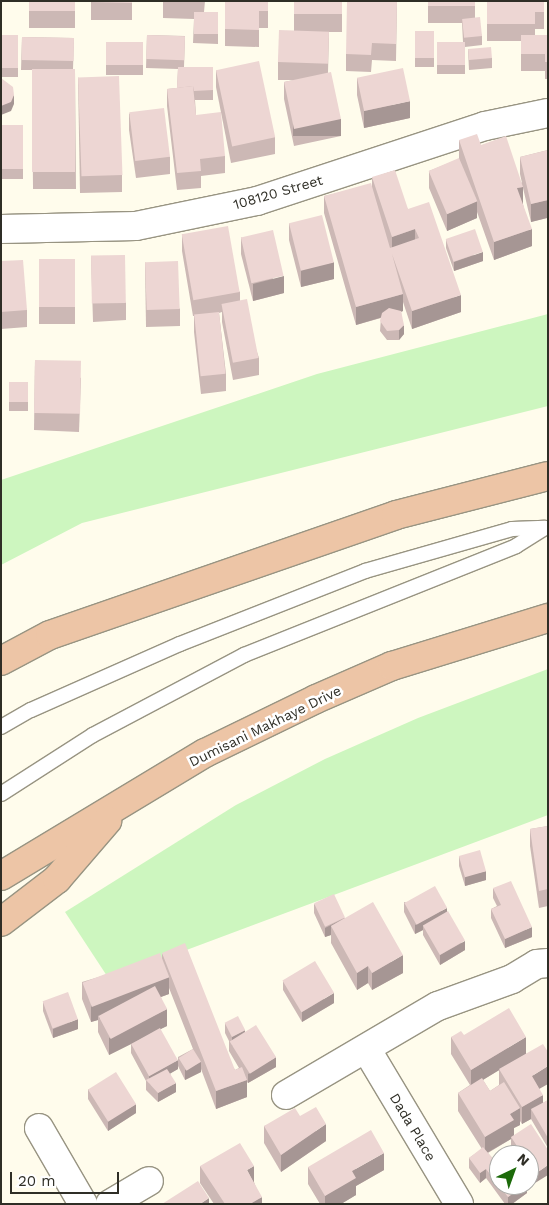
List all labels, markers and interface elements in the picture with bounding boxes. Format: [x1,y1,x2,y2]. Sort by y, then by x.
street label: 108120 Street [231,171,325,213]
street label: Dumisani Makhaye Drive [186,682,344,770]
street label: Dada Place [386,1090,440,1164]
north arrow [489,1145,539,1195]
text: N [514,1150,533,1169]
scale bar [12,1162,121,1194]
text: 20 m [18,1172,56,1190]

